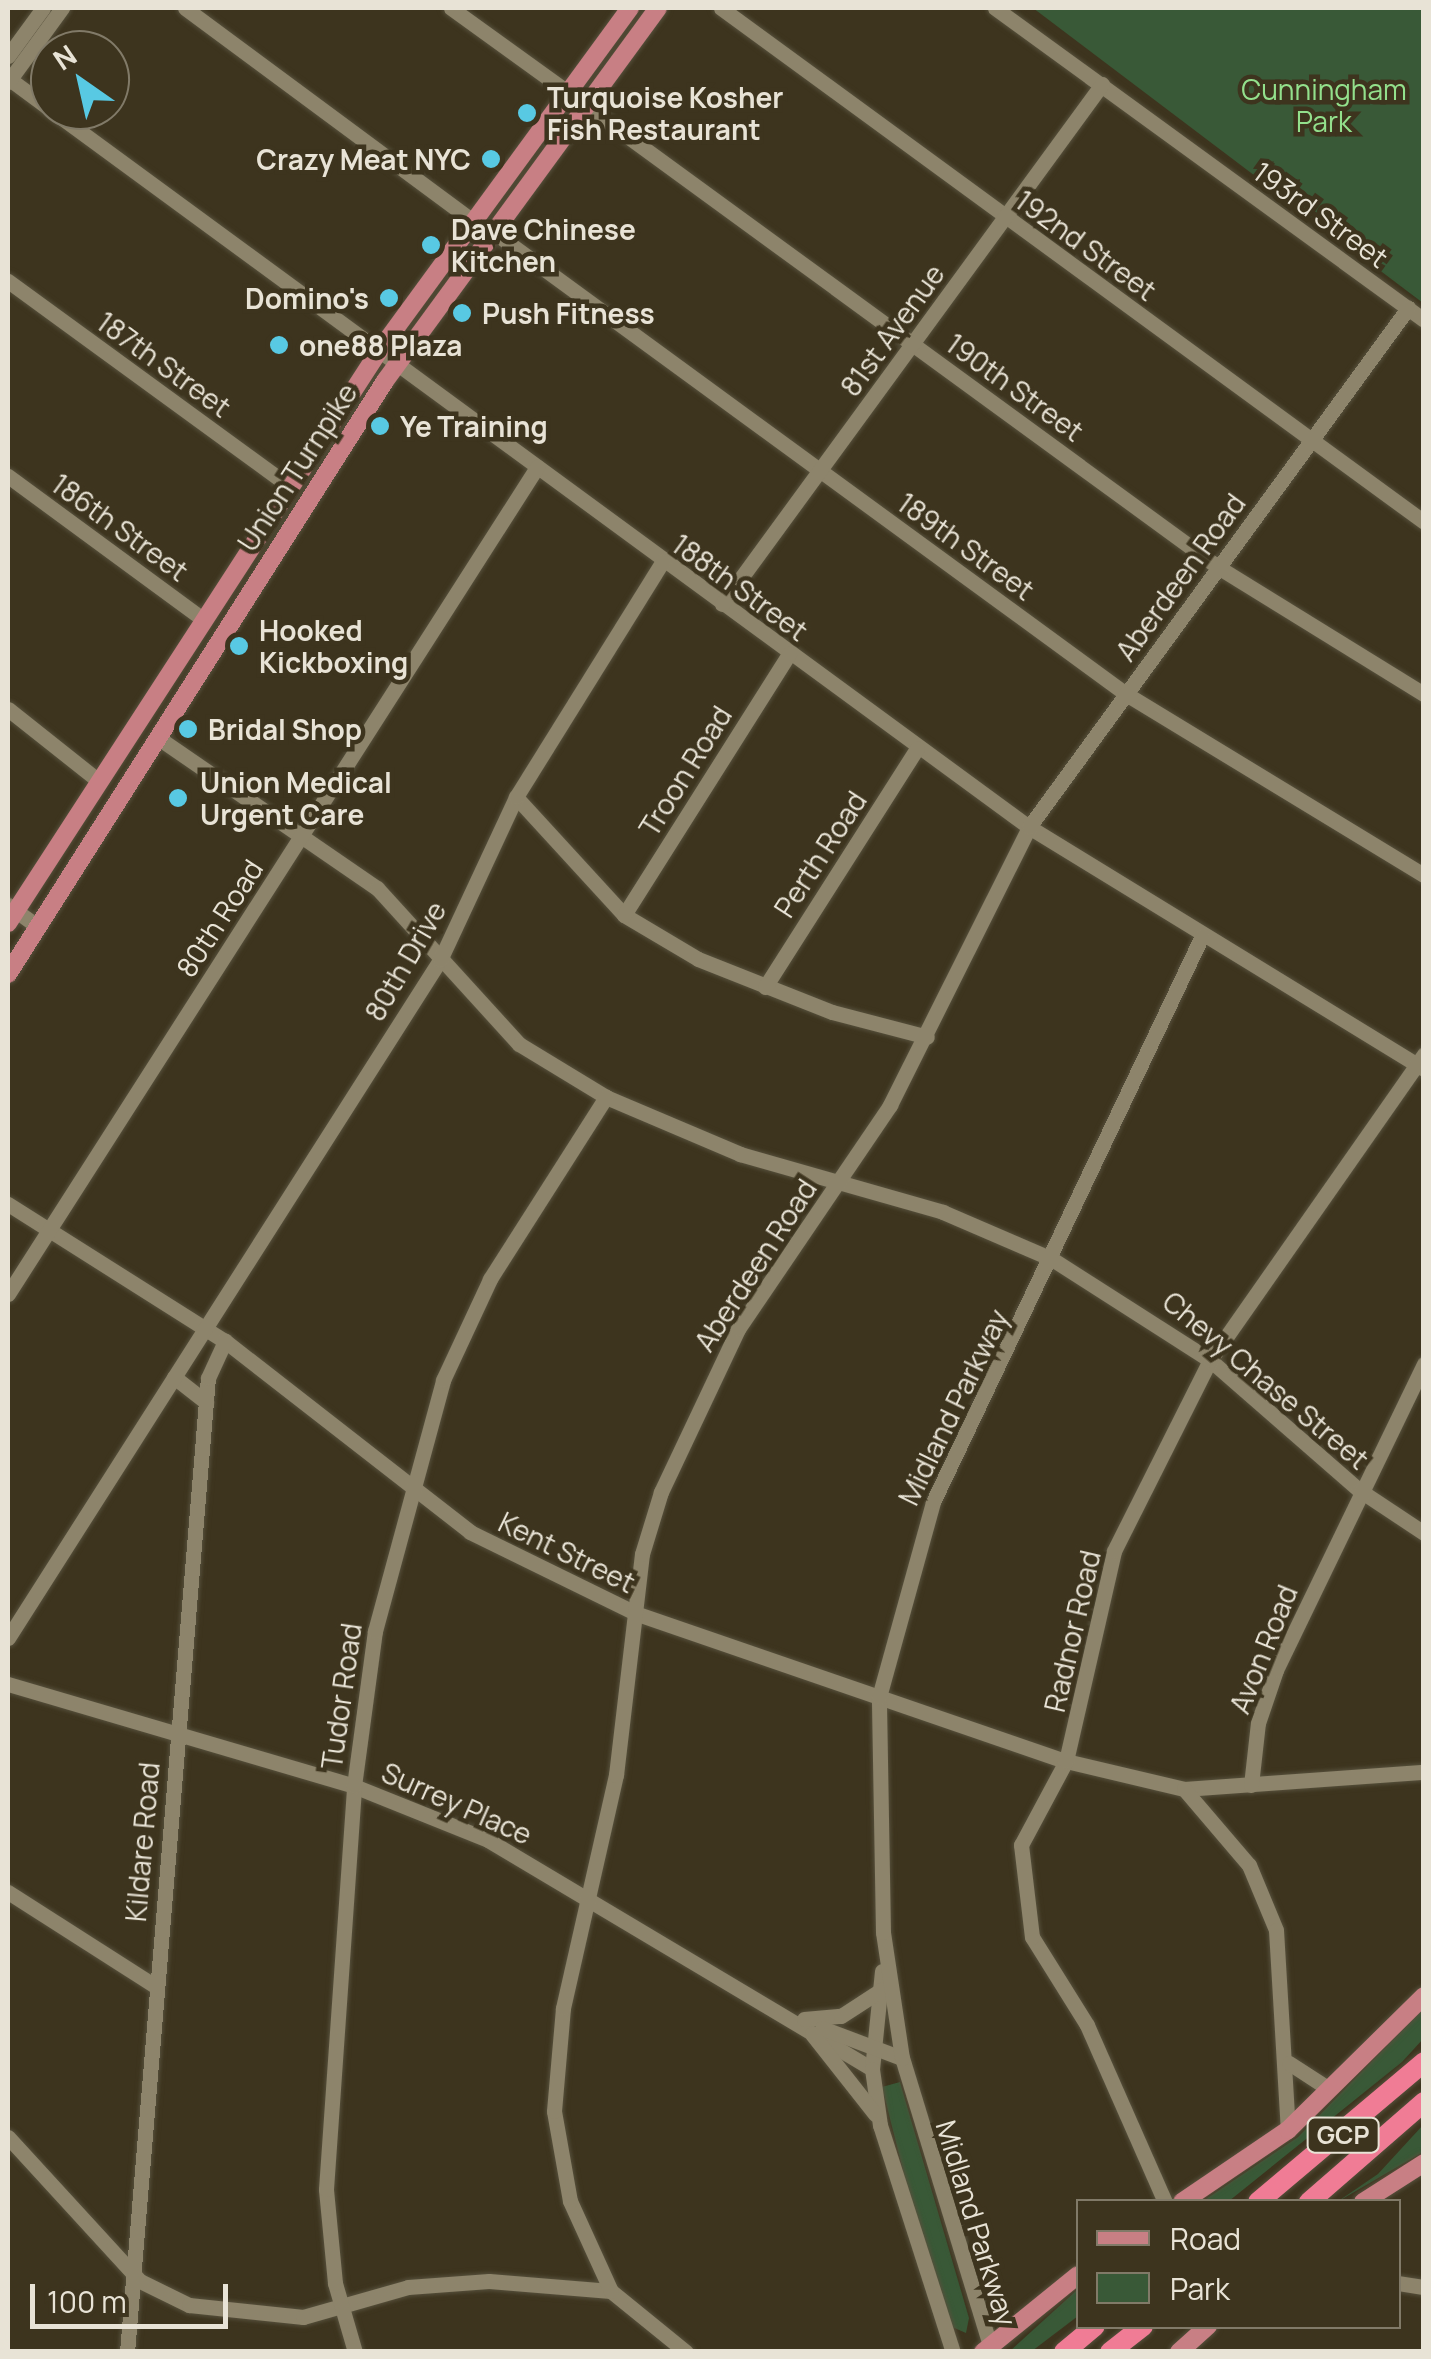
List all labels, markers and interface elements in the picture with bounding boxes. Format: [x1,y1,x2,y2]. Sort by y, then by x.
north arrow [30,30,130,130]
text: N [45,35,83,78]
park label: Cunningham Park [1241,72,1407,138]
place label: Turquoise Kosher Fish Restaurant [547,80,783,146]
marker: Turquoise Kosher Fish Restaurant [516,102,538,124]
place label: Crazy Meat NYC [256,142,471,176]
marker: Crazy Meat NYC [480,148,502,170]
street label: 193rd Street [1247,154,1395,274]
street label: 192nd Street [1009,183,1163,307]
place label: Dave Chinese Kitchen [451,212,636,278]
marker: Dave Chinese Kitchen [420,234,442,256]
street label: 81st Avenue [833,258,951,402]
place label: Domino's [245,281,369,315]
marker: Domino's [378,287,400,309]
place label: Push Fitness [482,296,655,330]
marker: Push Fitness [451,302,473,324]
street label: 187th Street [91,304,237,424]
street label: 190th Street [940,326,1090,448]
place label: one88 Plaza [299,328,462,362]
marker: one88 Plaza [268,334,290,356]
street label: Union Turnpike [230,377,364,557]
place label: Ye Training [400,409,548,443]
marker: Ye Training [369,415,391,437]
street label: 186th Street [45,466,195,588]
street label: 189th Street [891,485,1041,607]
street label: Aberdeen Road [1108,487,1252,667]
street label: 188th Street [666,527,814,647]
place label: Hooked Kickboxing [259,613,408,679]
marker: Hooked Kickboxing [228,635,250,657]
street label: Troon Road [632,700,738,842]
place label: Bridal Shop [208,712,362,746]
marker: Bridal Shop [177,718,199,740]
place label: Union Medical Urgent Care [200,765,392,831]
marker: Union Medical Urgent Care [165,785,191,811]
street label: Perth Road [767,785,873,923]
street label: 80th Road [169,853,269,983]
street label: 80th Drive [357,895,453,1027]
street label: Aberdeen Road [687,1173,823,1357]
street label: Chevy Chase Street [1156,1284,1376,1476]
street label: Midland Parkway [891,1304,1015,1510]
street label: Kent Street [494,1505,640,1599]
street label: Radnor Road [1037,1547,1107,1715]
street label: Avon Road [1222,1580,1304,1718]
street label: Tudor Road [314,1621,368,1771]
street label: Surrey Place [377,1755,537,1851]
street label: Kildare Road [118,1761,166,1923]
road number: GCP [1306,2115,1380,2155]
street label: Midland Parkway [930,2116,1024,2330]
legend [1076,2199,1401,2329]
text: Road [1170,2218,1241,2259]
scale bar [35,2264,232,2326]
text: Park [1170,2268,1230,2309]
text: 100 m [47,2281,127,2322]

